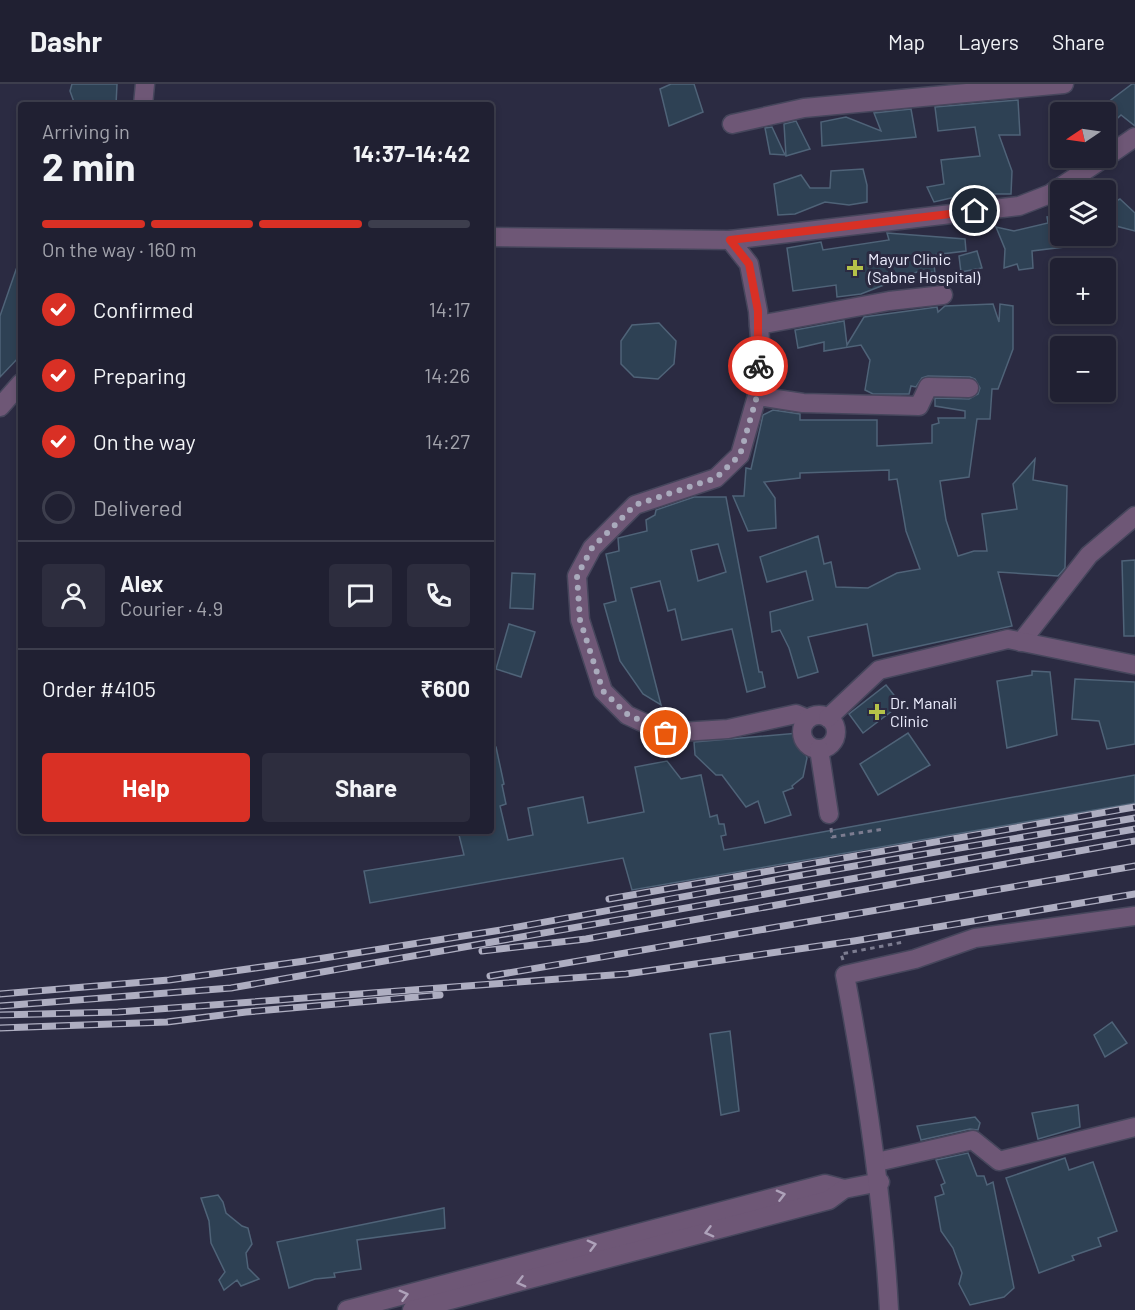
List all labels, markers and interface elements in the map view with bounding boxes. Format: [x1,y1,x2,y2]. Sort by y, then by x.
text: Dashr [30,24,102,58]
text: Map [888,29,925,54]
text: Layers [958,29,1019,54]
text: Share [1052,29,1105,54]
north arrow [1050,102,1116,168]
map controls [1050,102,1116,402]
text: Arriving in [42,119,130,143]
text: 14:37–14:42 [353,140,470,166]
text: 2 min [42,142,135,189]
button: layers [1050,180,1116,246]
pin [949,185,1000,236]
icon: home [958,194,991,227]
text: On the way · 160 m [42,237,197,261]
place label: Mayur Clinic (Sabne Hospital) [867,249,981,286]
button: + [1050,258,1116,324]
marker: Mayur Clinic (Sabne Hospital) [846,259,864,277]
icon: check [42,293,75,326]
text: Confirmed [93,296,193,322]
text: 14:17 [429,297,470,321]
courier [728,336,788,396]
button: − [1050,336,1116,402]
icon: bike [742,350,775,383]
icon: check [42,359,75,392]
text: Preparing [93,362,186,388]
text: 14:26 [424,363,470,387]
icon: check [42,425,75,458]
text: On the way [93,428,196,454]
text: 14:27 [425,429,470,453]
text: Delivered [93,494,182,520]
button: person [42,564,105,627]
button: chat [329,564,392,627]
button: phone [407,564,470,627]
text: Alex [120,570,163,596]
text: Courier · 4.9 [120,596,223,620]
text: Order #4105 [42,675,156,701]
text: ₹600 [421,675,470,701]
place label: Dr. Manali Clinic [890,693,957,730]
marker: Dr. Manali Clinic [868,703,886,721]
pin [640,707,691,758]
icon: bag [649,716,682,749]
button: Help [42,753,250,822]
button: Share [262,753,470,822]
one-way arrow [776,1190,786,1203]
one-way arrow [704,1224,714,1237]
one-way arrow [586,1240,597,1252]
one-way arrow [516,1274,526,1287]
one-way arrow [398,1290,408,1302]

